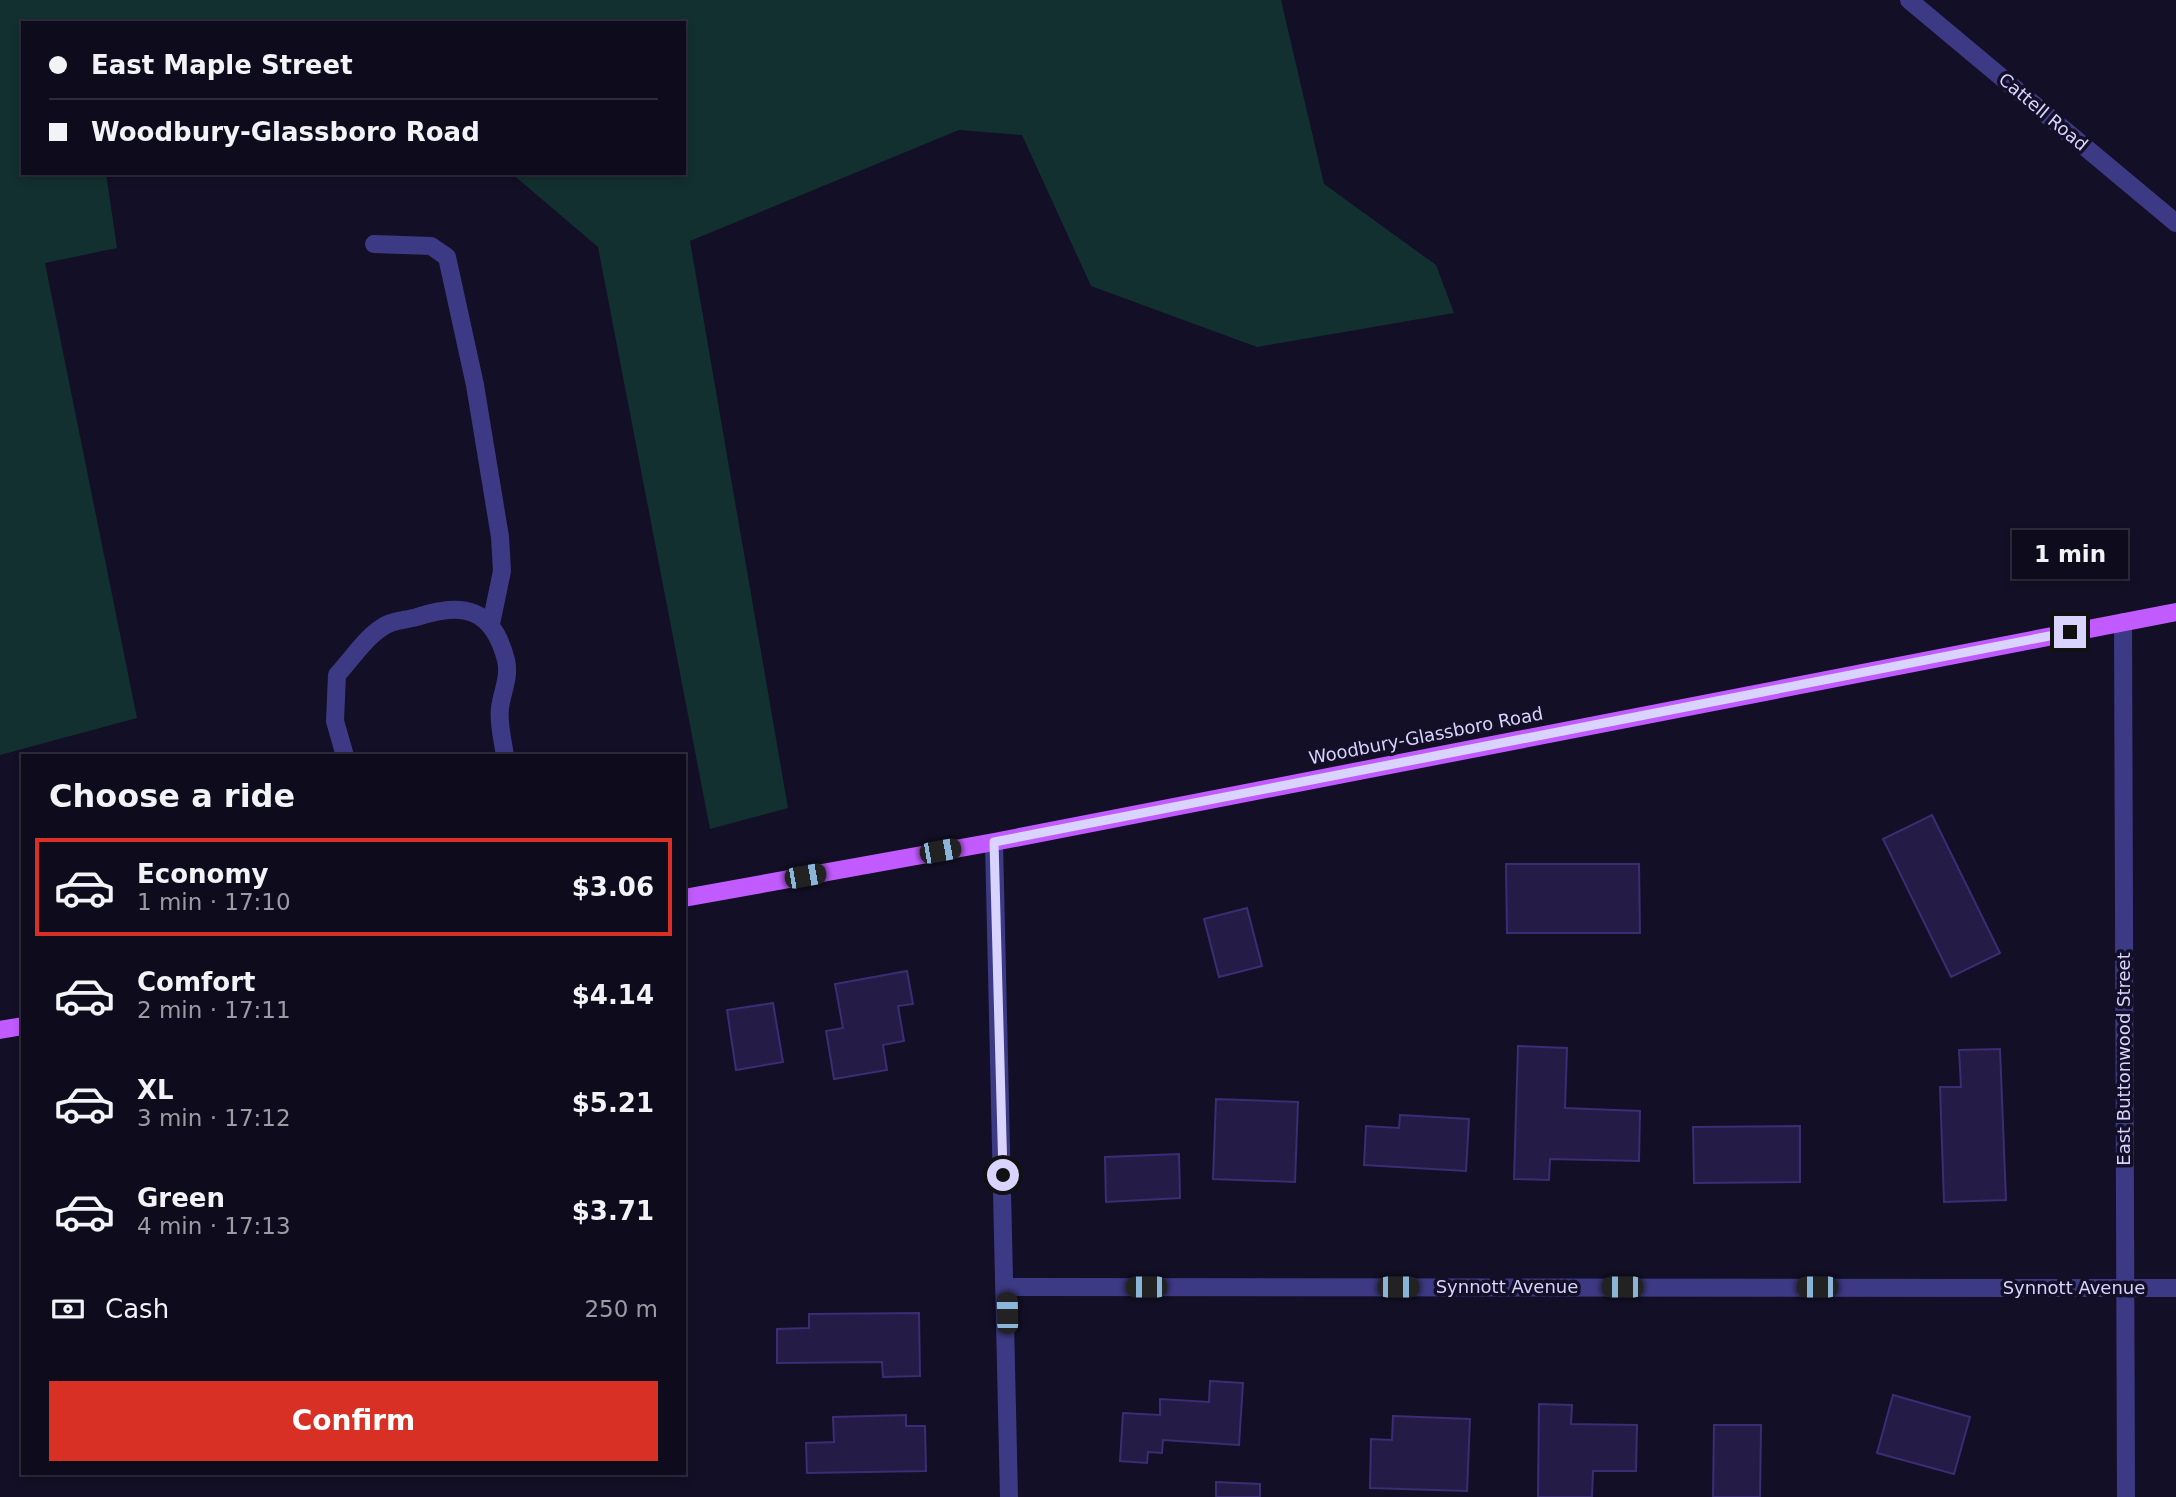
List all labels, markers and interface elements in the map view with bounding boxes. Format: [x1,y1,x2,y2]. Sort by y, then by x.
text: East Maple Street [91,50,353,80]
street label: Cattell Road [1995,68,2092,155]
text: Woodbury-Glassboro Road [91,117,480,147]
callout: 1 min [2012,530,2128,580]
text: 1 min [2034,541,2106,567]
route end [2054,616,2086,648]
street label: Woodbury-Glassboro Road [1307,702,1545,769]
text: Choose a ride [49,777,295,815]
car [918,837,963,865]
icon: car [53,856,116,919]
text: Economy [137,859,268,889]
car [783,862,828,890]
text: $3.06 [572,872,654,902]
text: 1 min · 17:10 [137,889,291,915]
street label: East Buttonwood Street [2113,952,2134,1166]
icon: car [53,964,116,1027]
text: Comfort [137,967,255,997]
text: $4.14 [572,980,654,1010]
text: 2 min · 17:11 [137,997,291,1023]
icon: car [53,1072,116,1135]
text: XL [137,1075,174,1105]
text: $5.21 [572,1088,654,1118]
text: 3 min · 17:12 [137,1105,291,1131]
route start [987,1159,1019,1191]
icon: car [53,1180,116,1243]
text: Green [137,1183,225,1213]
text: $3.71 [572,1196,654,1226]
text: 4 min · 17:13 [137,1213,291,1239]
street label: Synnott Avenue [1436,1276,1578,1297]
car [1126,1277,1168,1298]
car [1378,1277,1420,1298]
car [1602,1277,1644,1298]
car [1797,1277,1839,1298]
street label: Synnott Avenue [2003,1277,2145,1298]
icon: cash [49,1290,87,1328]
car [997,1292,1018,1334]
text: Cash [105,1294,169,1324]
text: 250 m [584,1296,658,1322]
button: Confirm [49,1381,658,1461]

